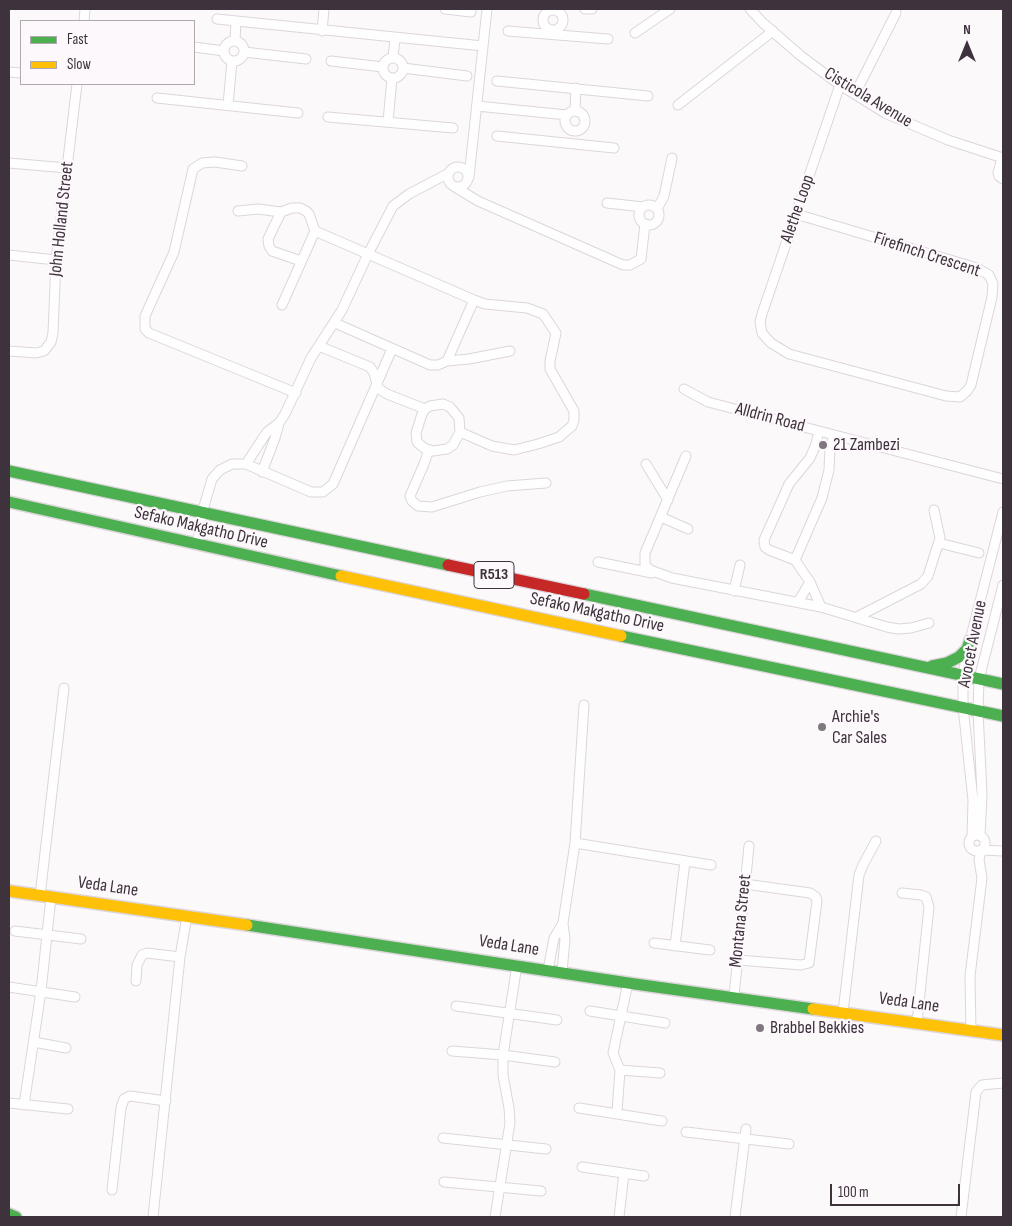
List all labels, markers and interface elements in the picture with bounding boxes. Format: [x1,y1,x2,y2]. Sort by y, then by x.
legend [20,20,195,85]
north arrow [942,20,992,70]
text: N [963,21,971,38]
text: Fast [67,30,88,49]
text: Slow [67,55,91,74]
street label: Cisticola Avenue [820,63,916,133]
street label: John Holland Street [45,160,79,278]
street label: Alethe Loop [776,172,820,246]
street label: Firefinch Crescent [871,228,983,282]
street label: Alldrin Road [733,398,807,438]
place label: 21 Zambezi [833,434,900,456]
marker: 21 Zambezi [817,439,829,451]
street label: Sefako Makgatho Drive [132,502,270,554]
road number: R513 [474,562,514,588]
street label: Sefako Makgatho Drive [528,588,666,638]
street label: Avocet Avenue [954,599,992,689]
place label: Archie's Car Sales [832,706,887,749]
marker: Archie's Car Sales [816,721,828,733]
street label: Veda Lane [76,872,140,902]
street label: Montana Street [725,873,757,969]
street label: Veda Lane [477,931,541,961]
street label: Veda Lane [877,988,941,1018]
place label: Brabbel Bekkies [770,1017,864,1039]
marker: Brabbel Bekkies [754,1022,766,1034]
scale bar [832,1174,962,1206]
text: 100 m [838,1183,869,1202]

